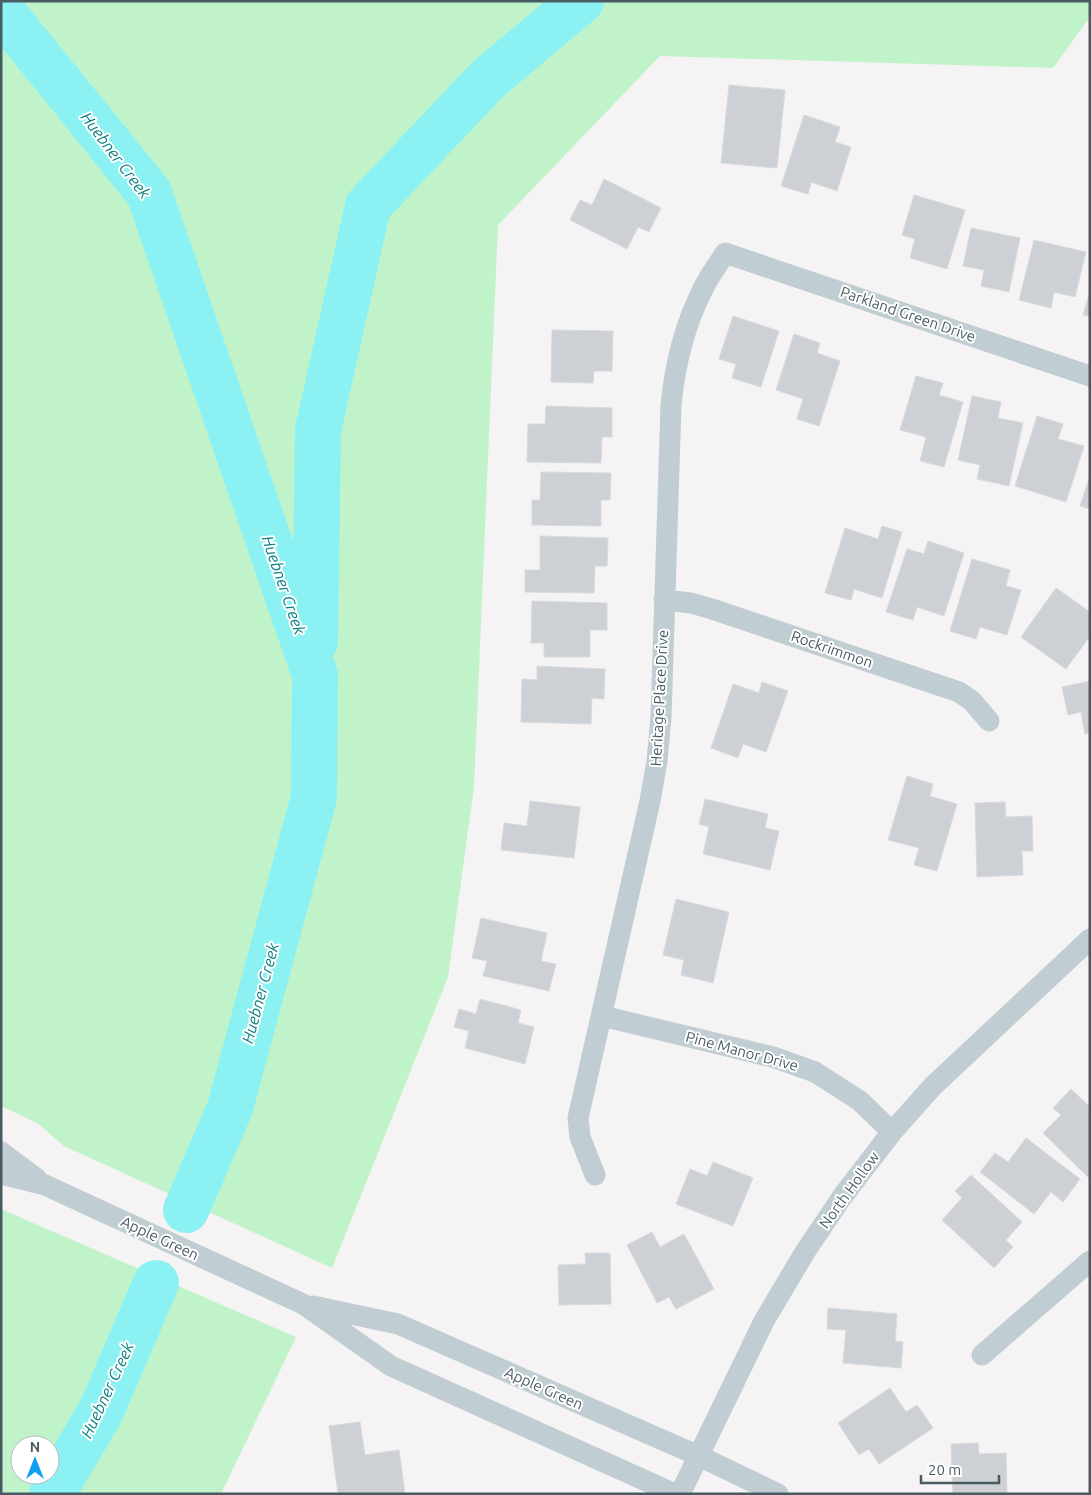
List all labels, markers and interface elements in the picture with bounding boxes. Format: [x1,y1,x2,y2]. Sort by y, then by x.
water label: Huebner Creek [78,108,155,202]
street label: Parkland Green Drive [838,283,978,345]
water label: Huebner Creek [259,533,310,638]
street label: Rockrimmon [789,627,875,671]
street label: Heritage Place Drive [647,629,671,767]
water label: Huebner Creek [238,940,282,1045]
street label: Pine Manor Drive [684,1028,800,1074]
street label: North Hollow [816,1148,883,1232]
street label: Apple Green [118,1213,202,1263]
water label: Huebner Creek [77,1339,137,1441]
street label: Apple Green [502,1363,586,1413]
north arrow [10,1435,60,1485]
text: N [30,1439,40,1455]
scale bar [921,1452,998,1484]
text: 20 m [928,1461,961,1478]

